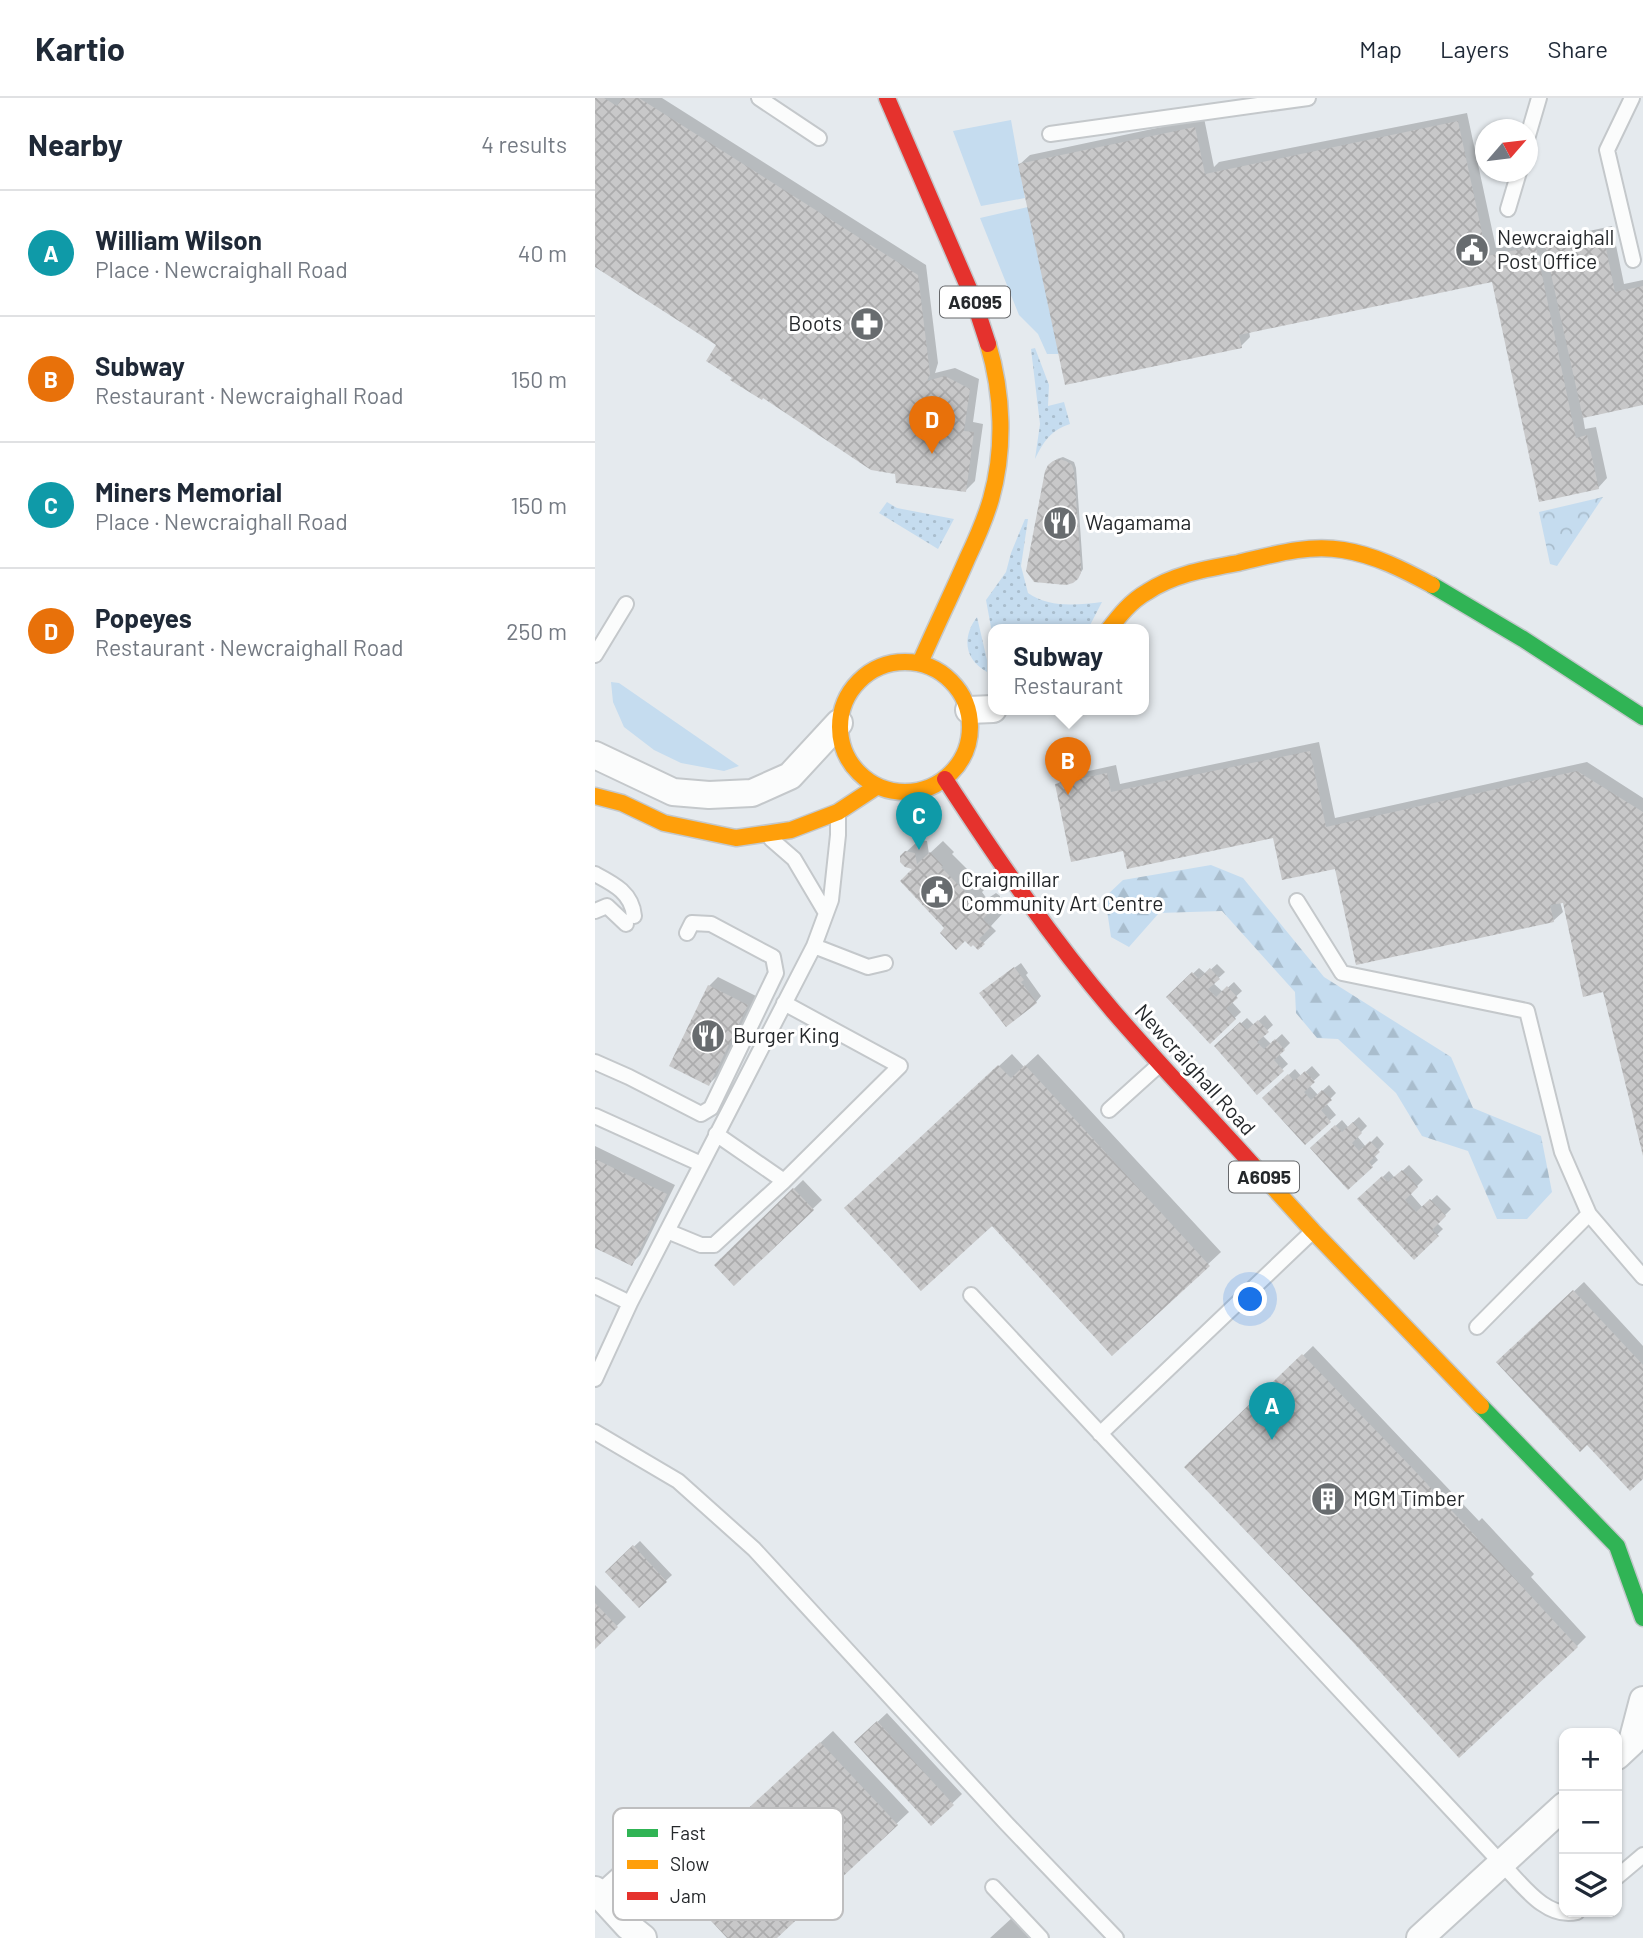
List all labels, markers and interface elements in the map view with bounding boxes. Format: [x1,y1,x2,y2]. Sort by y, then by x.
text: Kartio [35,28,125,68]
text: Map [1359,34,1402,63]
text: Layers [1440,34,1509,63]
text: Share [1547,34,1608,63]
north arrow [1475,119,1538,182]
text: Nearby [28,126,123,162]
text: 4 results [481,130,567,158]
text: William Wilson [95,224,262,255]
place label: Newcraighall Post Office [1497,224,1614,273]
public building icon: Newcraighall Post Office [1453,231,1491,269]
text: A [43,239,59,267]
text: 40 m [518,239,567,267]
text: Place · Newcraighall Road [95,255,348,283]
road number: A6095 [940,286,1010,318]
pharmacy icon: Boots [848,305,886,343]
place label: Boots [788,310,842,335]
text: Subway [95,350,185,381]
text: B [44,365,58,393]
text: 150 m [511,365,567,393]
text: Restaurant · Newcraighall Road [95,381,404,409]
pin: D [909,396,955,454]
text: Miners Memorial [95,476,282,507]
text: C [44,491,58,519]
text: 150 m [511,491,567,519]
restaurant icon: Wagamama [1041,504,1079,542]
text: Place · Newcraighall Road [95,507,348,535]
place label: Wagamama [1085,509,1191,534]
text: Popeyes [95,602,192,633]
text: D [44,617,58,645]
text: 250 m [506,617,567,645]
popup [988,624,1149,715]
text: Restaurant · Newcraighall Road [95,633,404,661]
text: Subway [1013,640,1103,671]
text: Restaurant [1013,671,1124,699]
pin: B [1045,737,1091,795]
pin: C [896,792,942,850]
place label: Craigmillar Community Art Centre [961,866,1164,915]
public building icon: Craigmillar Community Art Centre [918,873,956,911]
street label: Newcraighall Road [1131,998,1262,1140]
restaurant icon: Burger King [689,1017,727,1055]
place label: Burger King [733,1022,840,1047]
road number: A6095 [1229,1162,1299,1192]
your location [1233,1282,1267,1316]
pin: A [1249,1382,1295,1440]
building icon: MGM Timber [1309,1480,1347,1518]
place label: MGM Timber [1353,1485,1465,1510]
map controls [1559,1728,1622,1917]
button: + [1559,1728,1622,1791]
button: − [1559,1791,1622,1854]
legend [613,1808,843,1920]
text: Fast [670,1821,706,1844]
text: Slow [670,1852,709,1875]
button: layers [1559,1854,1622,1917]
text: Jam [670,1884,706,1907]

